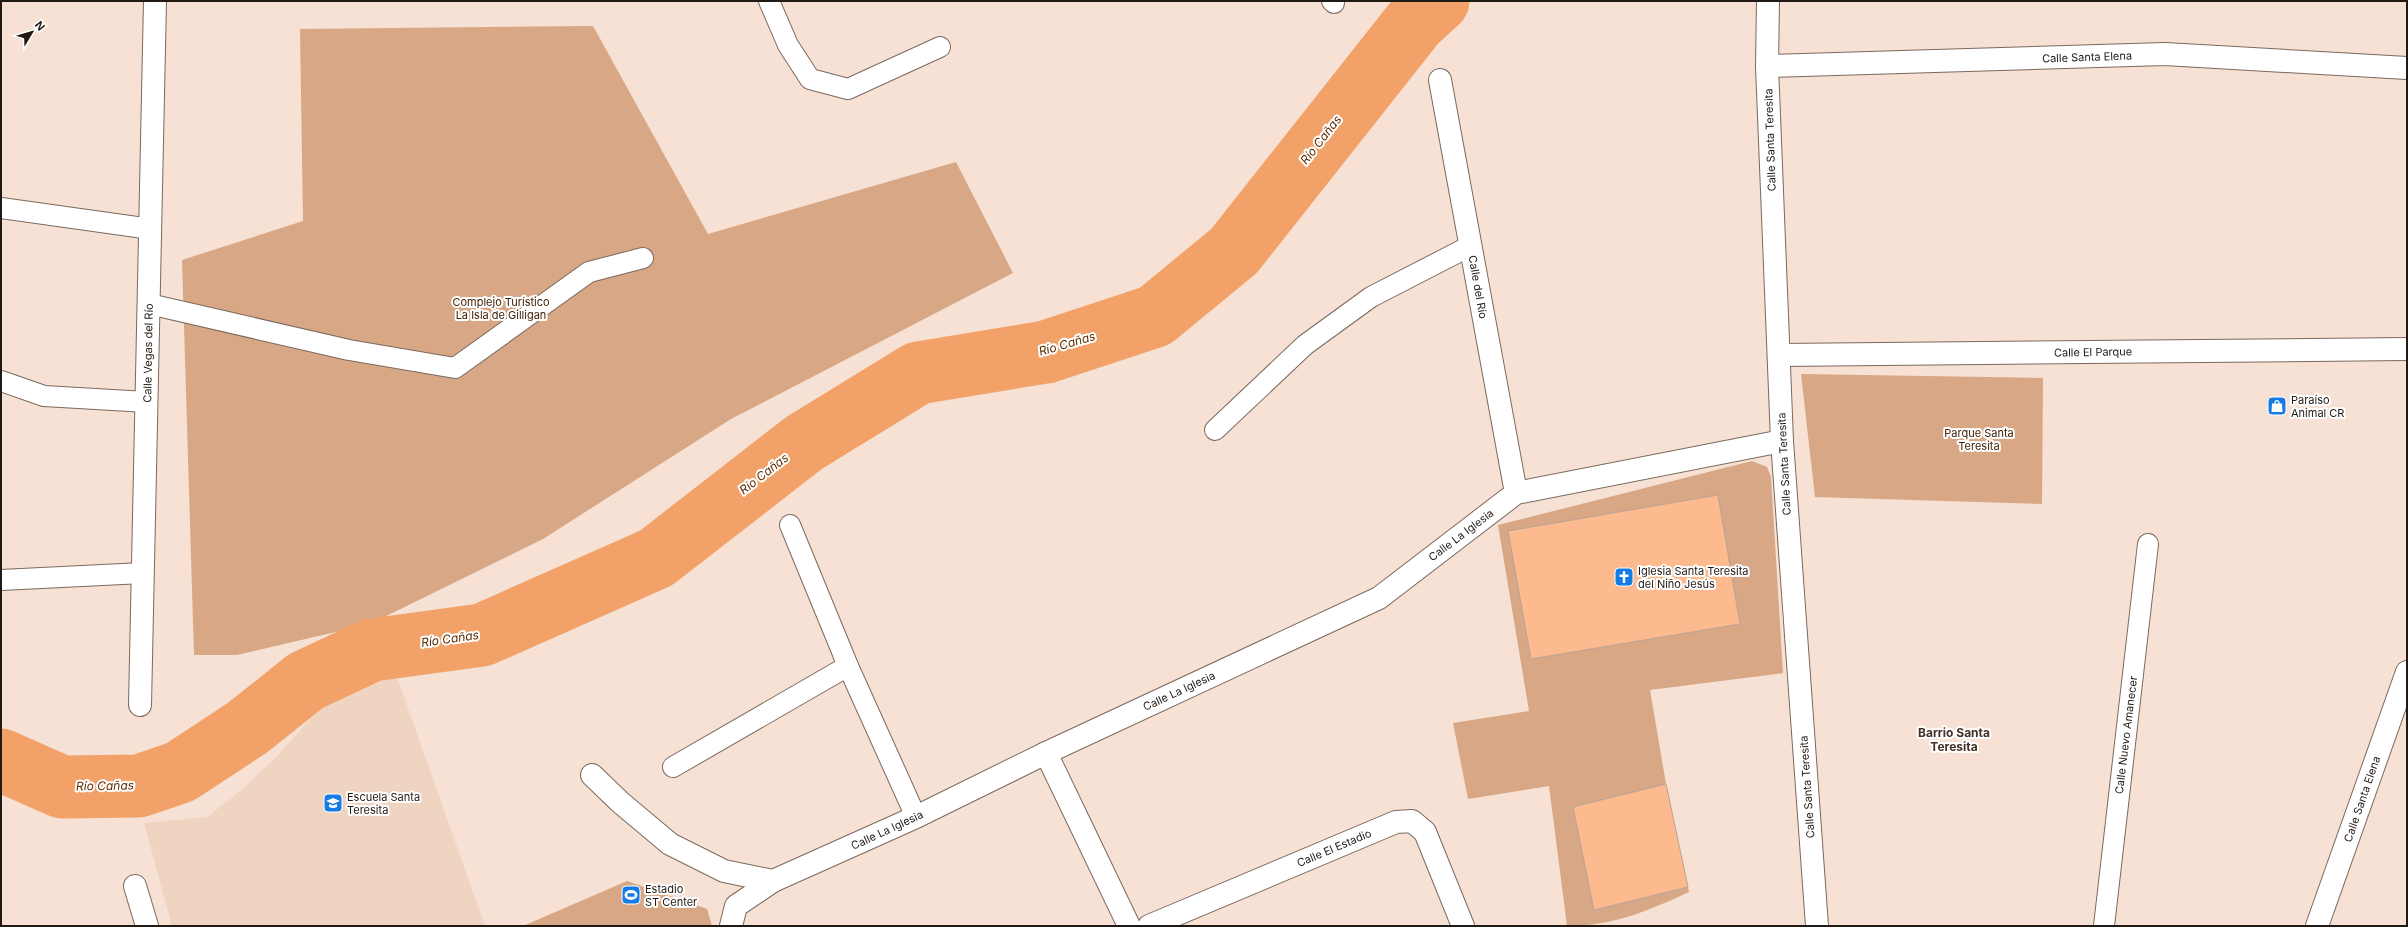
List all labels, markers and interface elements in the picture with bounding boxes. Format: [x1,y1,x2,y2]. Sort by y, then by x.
north arrow [12,12,52,52]
text: N [32,18,48,33]
street label: Calle Santa Elena [2042,48,2132,66]
street label: Calle Santa Teresita [1761,88,1779,192]
water label: Río Cañas [1297,112,1344,167]
street label: Calle del Río [1466,254,1491,320]
park label: Complejo Turístico La Isla de Gilligan [452,295,550,322]
street label: Calle Vegas del Río [140,303,156,403]
water label: Río Cañas [1037,328,1097,359]
street label: Calle El Parque [2054,344,2132,360]
place label: Paraíso Animal CR [2291,393,2344,420]
shop icon: Paraíso Animal CR [2266,395,2288,417]
street label: Calle Santa Teresita [1774,412,1794,516]
park label: Parque Santa Teresita [1944,426,2014,453]
water label: Río Cañas [736,450,791,497]
street label: Calle La Iglesia [1426,506,1496,564]
place label: Iglesia Santa Teresita del Niño Jesús [1638,564,1749,591]
church icon: Iglesia Santa Teresita del Niño Jesús [1613,566,1635,588]
water label: Río Cañas [420,627,480,650]
street label: Calle La Iglesia [1141,668,1217,714]
street label: Calle Nuevo Amanecer [2112,675,2140,795]
district label: Barrio Santa Teresita [1918,725,1990,754]
street label: Calle Santa Teresita [1796,735,1818,839]
street label: Calle Santa Elena [2341,754,2383,844]
water label: Río Cañas [76,777,134,794]
place label: Escuela Santa Teresita [347,790,420,817]
school or university icon: Escuela Santa Teresita [322,792,344,814]
street label: Calle La Iglesia [849,807,925,853]
street label: Calle El Estadio [1295,826,1374,870]
place label: Estadio ST Center [645,882,697,909]
sports icon: Estadio ST Center [620,884,642,906]

